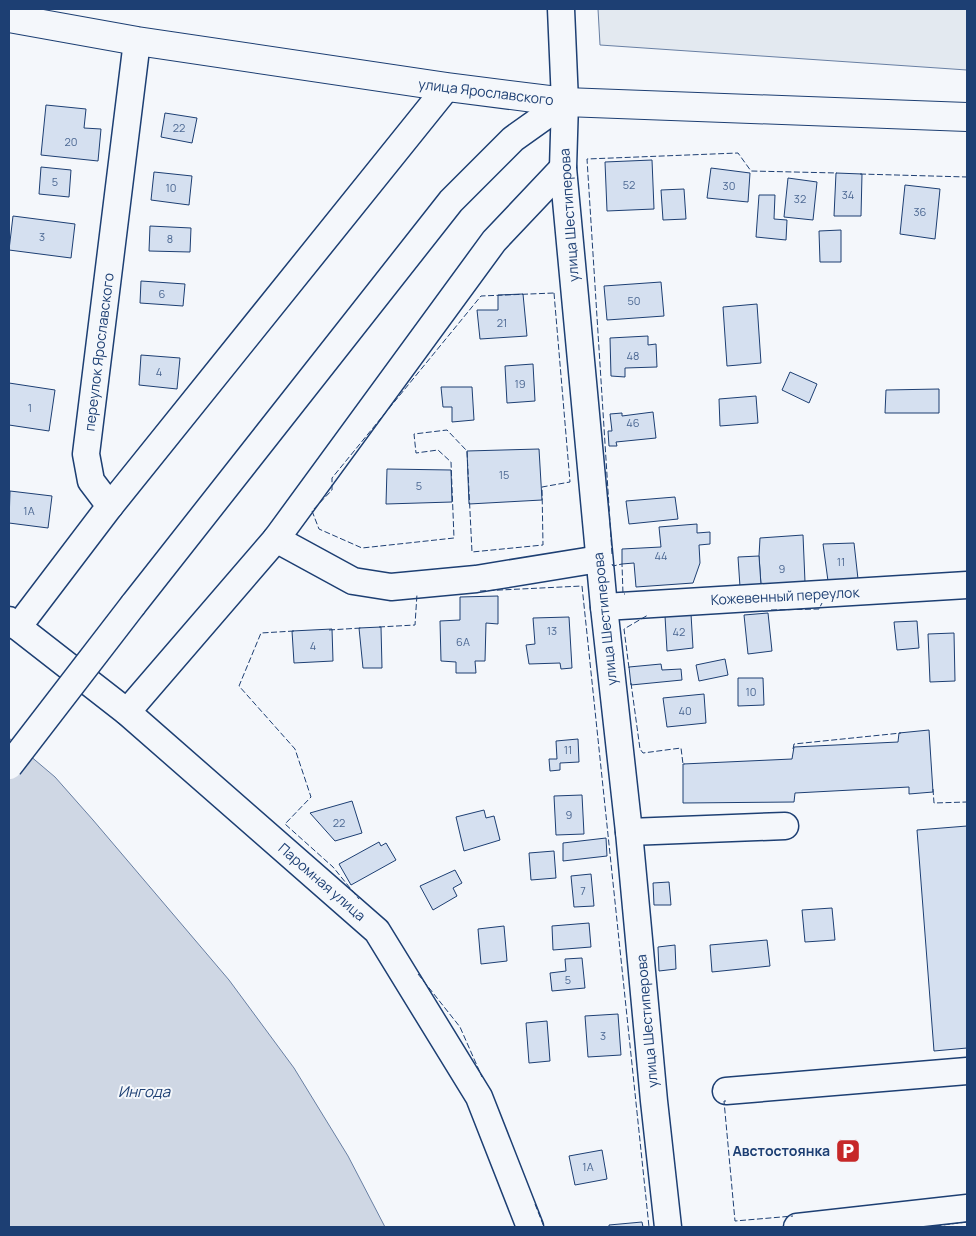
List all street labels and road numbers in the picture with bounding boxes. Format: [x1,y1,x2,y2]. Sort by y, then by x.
street label: улица Ярославского [417,74,555,109]
street label: улица Шестиперова [554,148,583,282]
street label: переулок Ярославского [79,272,118,432]
street label: улица Шестиперова [588,552,621,687]
street label: Кожевенный переулок [710,582,861,609]
street label: Паромная улица [275,838,370,925]
street label: улица Шестиперова [631,954,662,1089]

